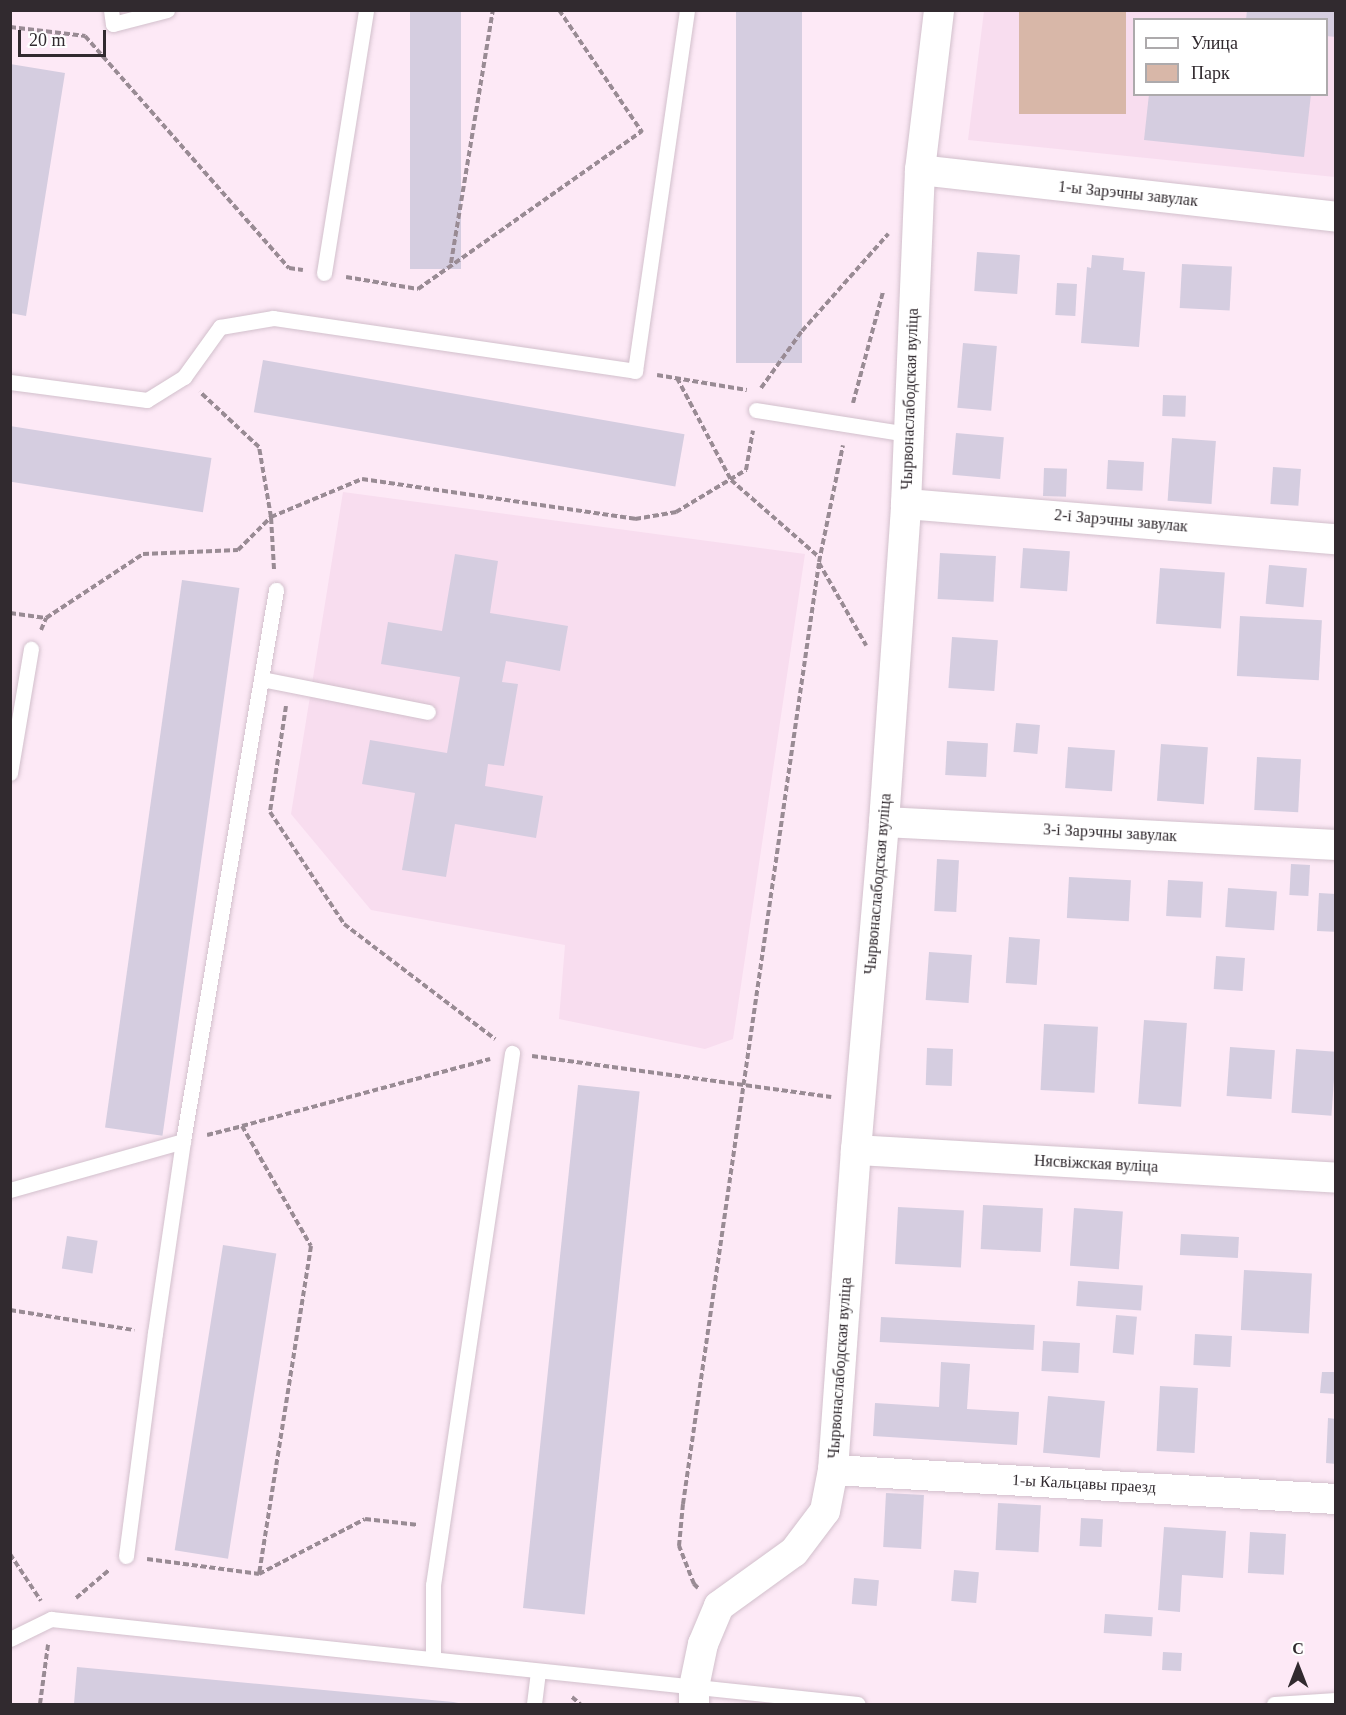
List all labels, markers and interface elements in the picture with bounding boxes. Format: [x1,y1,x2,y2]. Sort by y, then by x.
scale bar [21,18,110,56]
legend [1133,18,1328,96]
text: 20 m [29,30,66,50]
text: Улица [1191,33,1238,53]
text: Парк [1191,63,1230,83]
street label: 1-ы Зарэчны завулак [1057,177,1199,211]
street label: Чырвонаслабодская вуліца [897,308,923,490]
street label: 2-і Зарэчны завулак [1053,506,1189,536]
street label: Чырвонаслабодская вуліца [861,793,895,975]
street label: 3-і Зарэчны завулак [1043,820,1177,846]
street label: Нясвіжская вуліца [1033,1151,1159,1177]
street label: Чырвонаслабодская вуліца [824,1277,856,1459]
street label: 1-ы Кальцавы праезд [1012,1471,1156,1497]
north arrow [1268,1637,1328,1697]
text: С [1292,1640,1304,1657]

